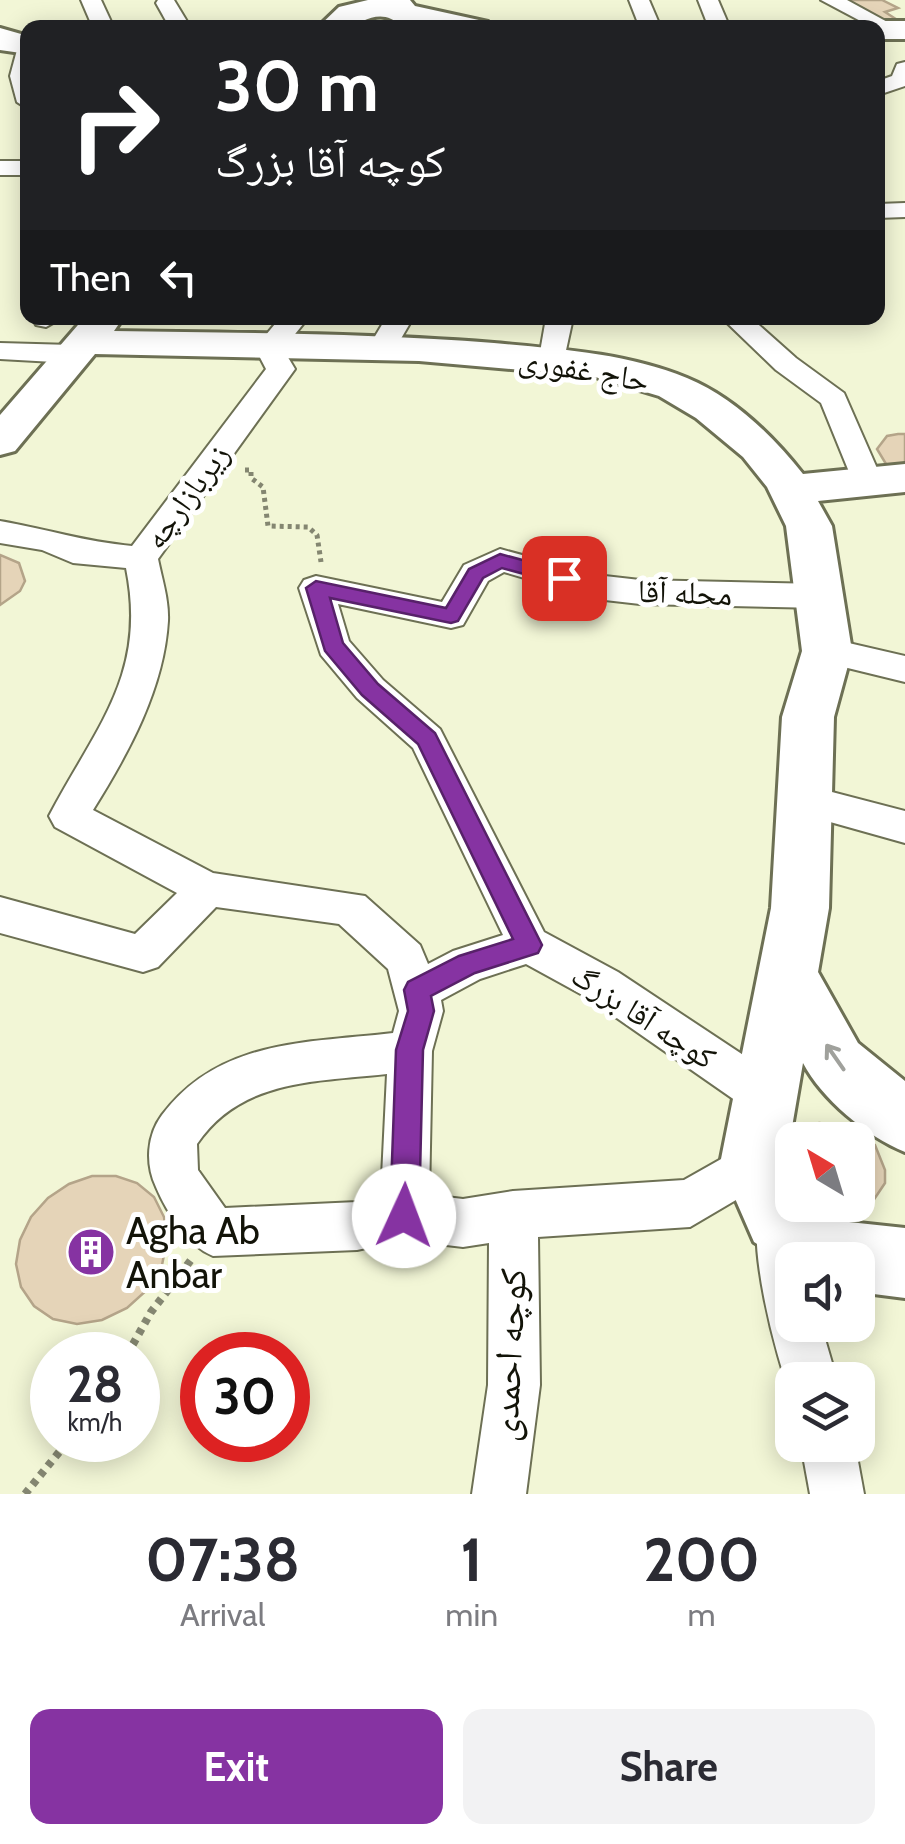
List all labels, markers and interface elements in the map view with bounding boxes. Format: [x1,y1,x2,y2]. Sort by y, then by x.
text: 30 m [215,43,379,129]
icon: right [50,60,180,190]
text: کوچه آقا بزرگ [215,134,445,188]
icon: left [151,250,206,305]
text: Then [50,254,131,301]
street label: حاج غفوری [516,338,652,401]
street label: زیربازارچه [135,436,237,556]
pin [522,536,607,621]
icon: arrive [537,551,592,606]
street label: محله آقا [637,571,733,613]
street label: کوچه آقا بزرگ [565,955,723,1077]
one-way arrow [825,1044,846,1071]
north arrow [775,1122,875,1222]
map controls [775,1122,875,1462]
position arrow [352,1164,456,1268]
place label: Agha Ab Anbar [126,1207,260,1298]
building icon: Agha Ab Anbar [65,1226,117,1278]
button: sound [775,1242,875,1342]
street label: کوچه احمدی [480,1267,536,1443]
speed limit sign: 30 [180,1332,310,1462]
text: 28 [67,1354,123,1415]
button: layers [775,1362,875,1462]
text: km/h [68,1407,122,1437]
text: 07:38 [145,1523,300,1596]
text: 1 [461,1523,483,1596]
text: 200 [643,1523,760,1596]
text: Arrival [180,1595,265,1634]
text: min [445,1595,498,1634]
text: m [687,1595,716,1634]
button: Exit [30,1709,443,1824]
button: Share [463,1709,875,1824]

